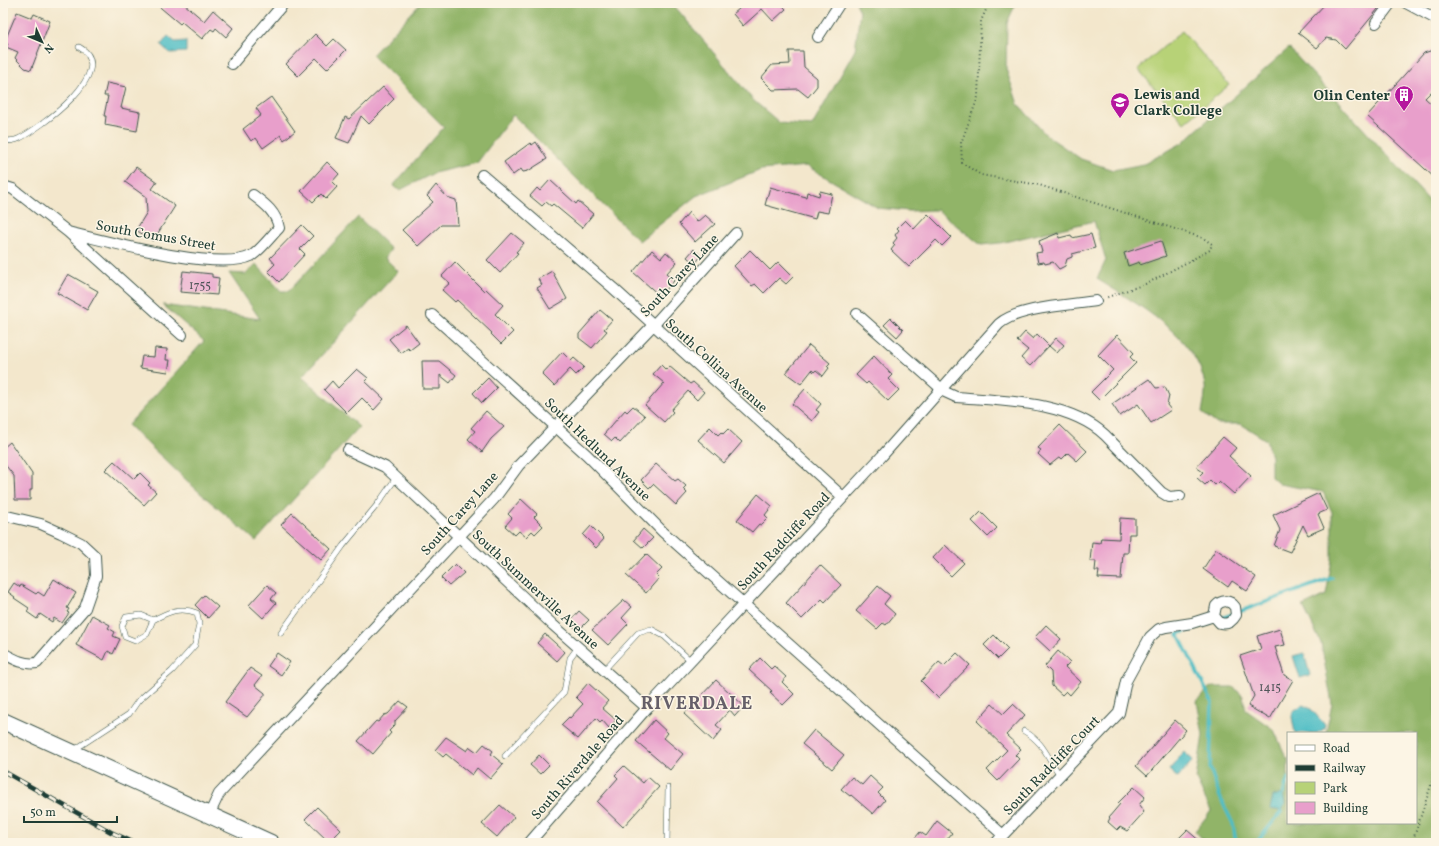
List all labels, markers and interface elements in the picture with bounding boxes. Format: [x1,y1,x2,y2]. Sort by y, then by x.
north arrow [22,22,62,62]
text: N [40,40,56,56]
building icon: Olin Center [1393,84,1415,112]
place label: Lewis and Clark College [1134,86,1222,121]
place label: Olin Center [1314,87,1390,106]
school or university icon: Lewis and Clark College [1109,91,1131,119]
street label: South Comus Street [94,217,217,256]
street label: South Carey Lane [637,230,724,322]
house number: 1755 [189,278,211,294]
street label: South Collina Avenue [661,315,772,418]
street label: South Hedlund Avenue [540,394,655,506]
street label: South Carey Lane [417,467,503,560]
street label: South Radcliffe Road [733,489,835,595]
street label: South Summerville Avenue [467,526,603,654]
house number: 1415 [1259,680,1281,696]
district label: RIVERDALE [641,692,753,717]
street label: South Riverdale Road [527,712,629,824]
street label: South Radcliffe Court [999,712,1105,820]
legend [1287,732,1417,824]
text: Road [1323,741,1350,757]
text: Railway [1323,761,1366,777]
text: Park [1323,781,1348,797]
scale bar [24,798,117,824]
text: Building [1323,801,1368,817]
text: 50 m [30,805,56,821]

